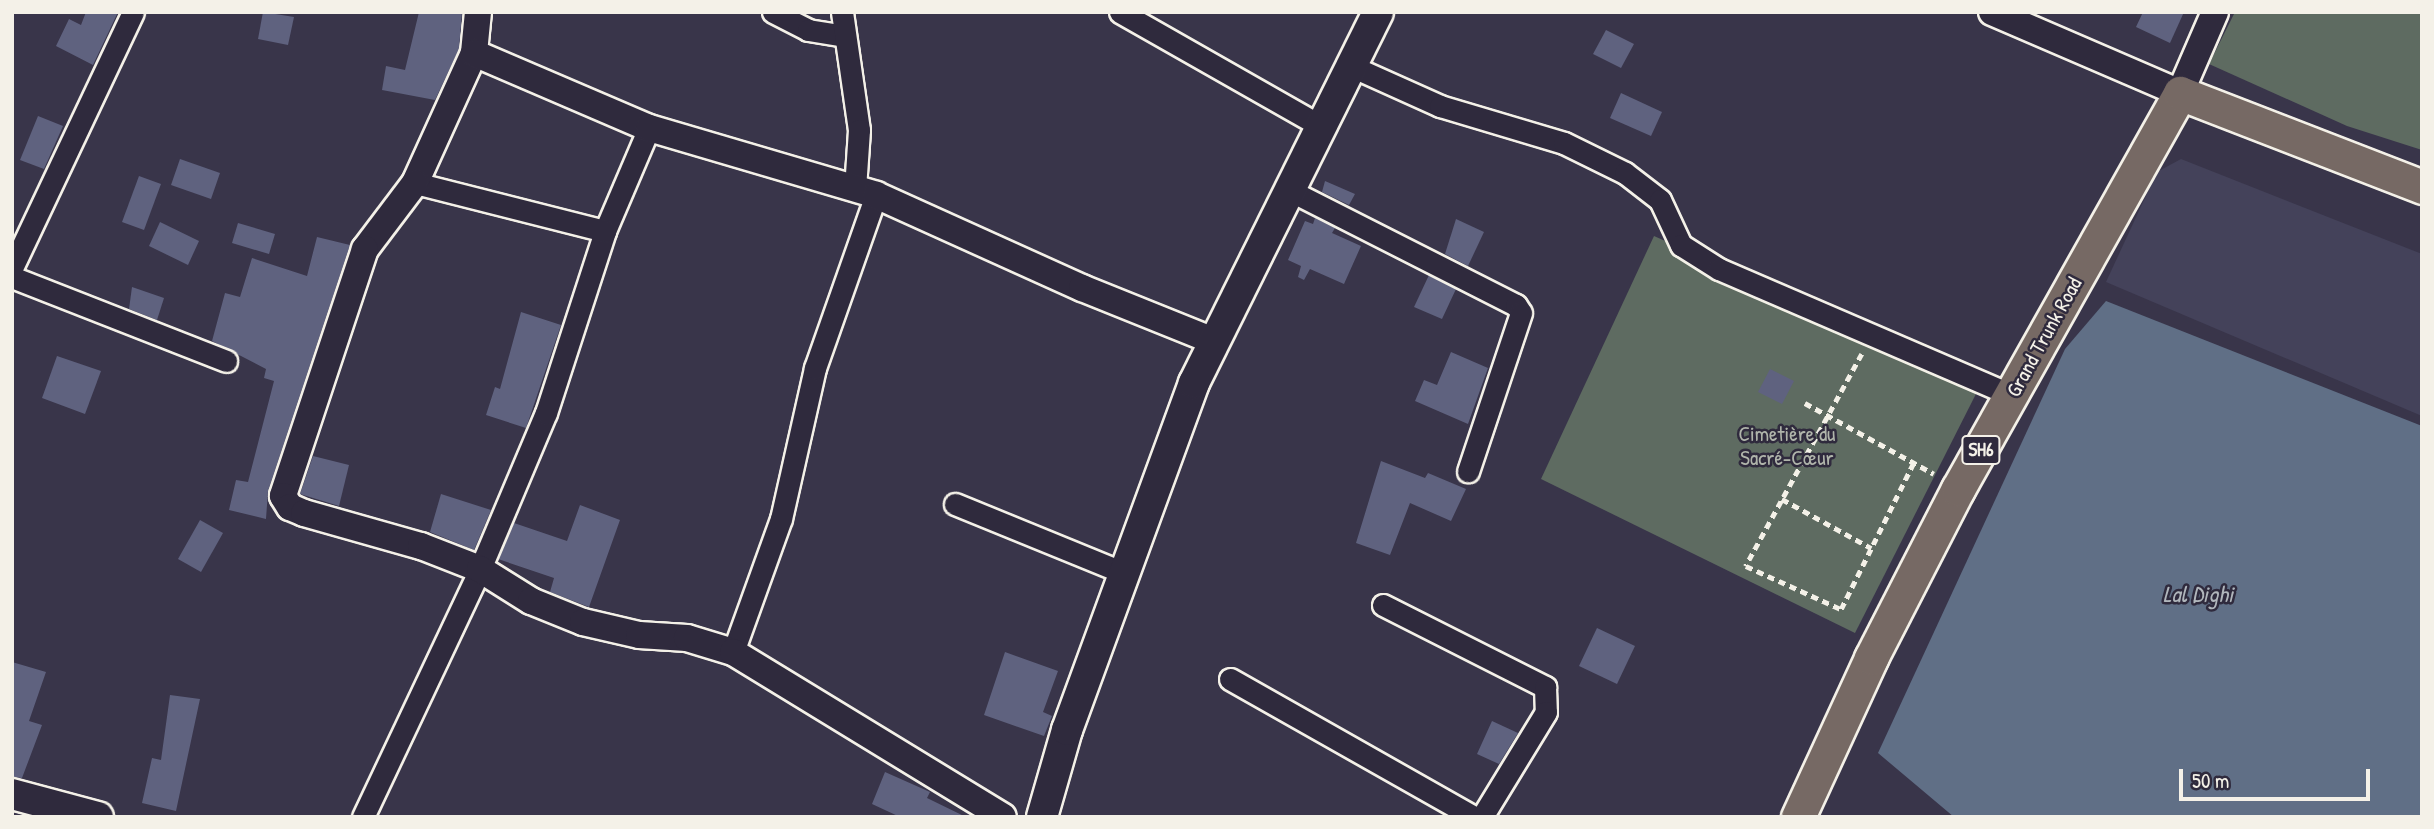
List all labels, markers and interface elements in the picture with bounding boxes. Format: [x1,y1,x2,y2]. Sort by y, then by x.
street label: Grand Trunk Road [2001,273,2087,401]
park label: Cimetière du Sacré-Cœur [1739,421,1835,471]
road number: SH6 [1960,435,2002,466]
water label: Lal Dighi [2163,580,2233,608]
scale bar [2182,756,2373,800]
text: 50 m [2192,766,2229,795]

